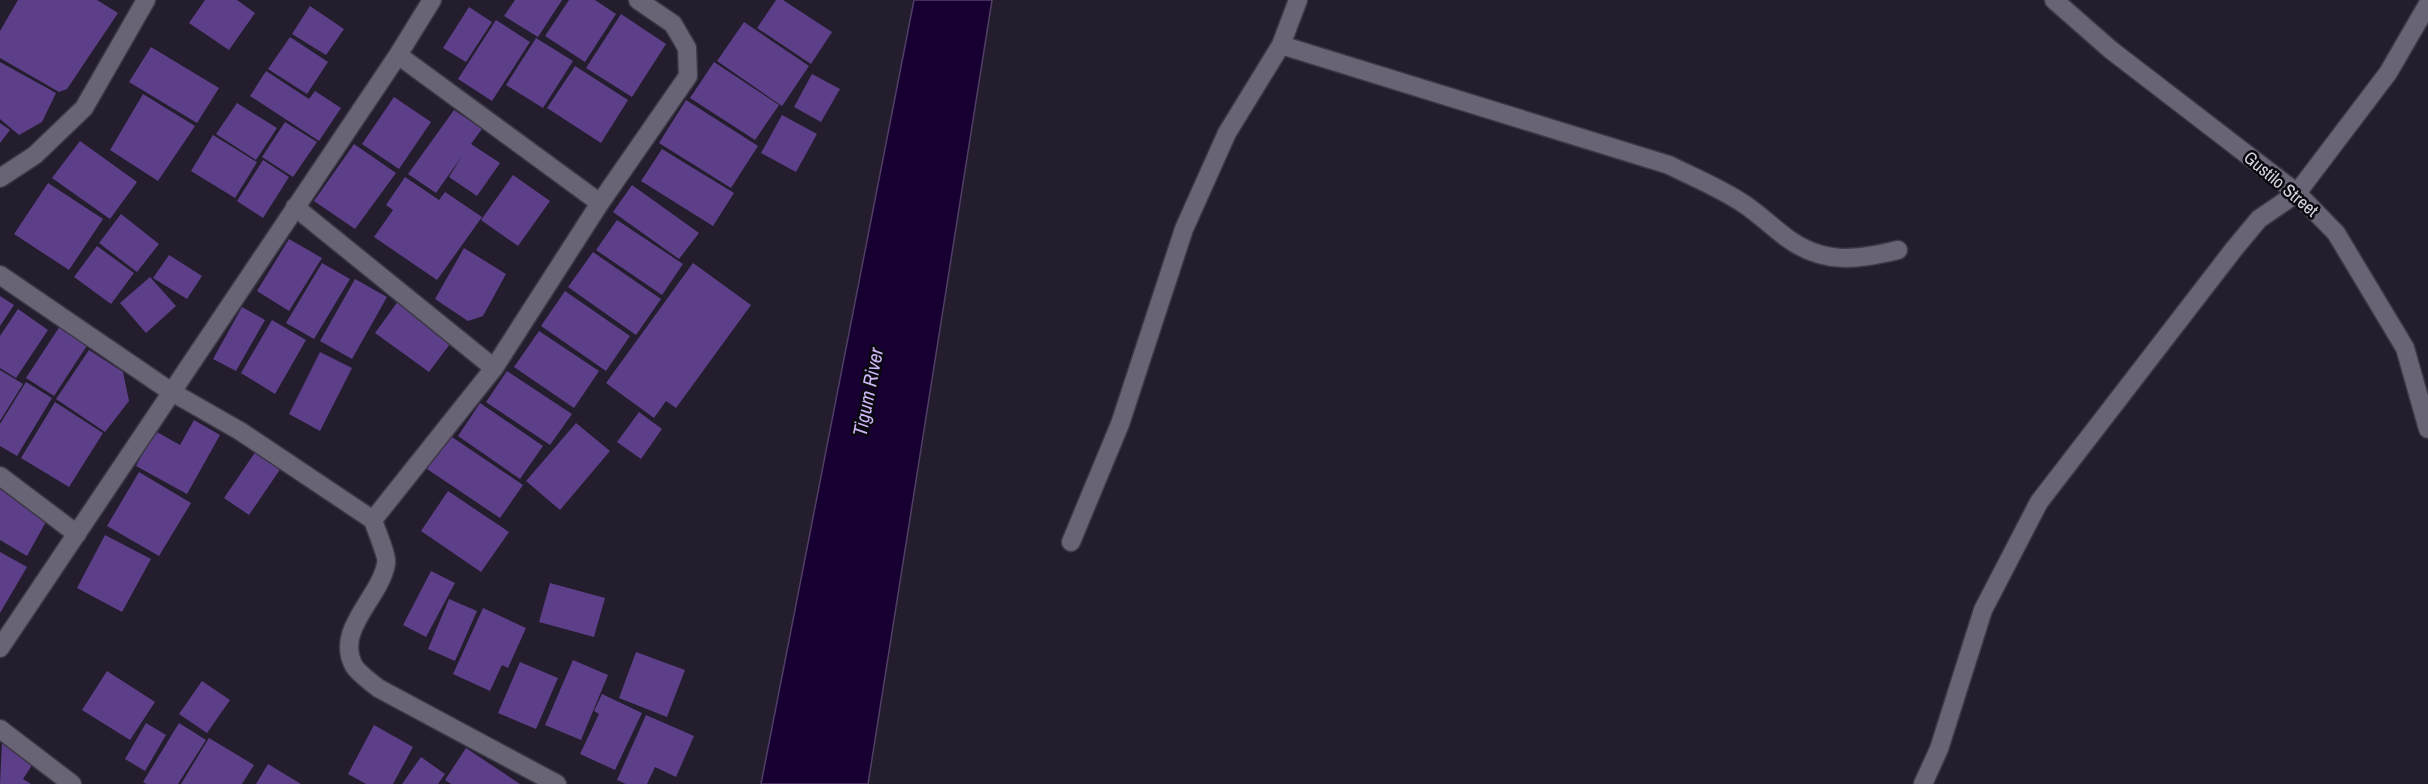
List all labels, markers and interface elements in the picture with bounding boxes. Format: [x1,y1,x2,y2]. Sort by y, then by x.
street label: Gustilo Street [2239,145,2324,222]
water label: Tigum River [846,345,889,438]

